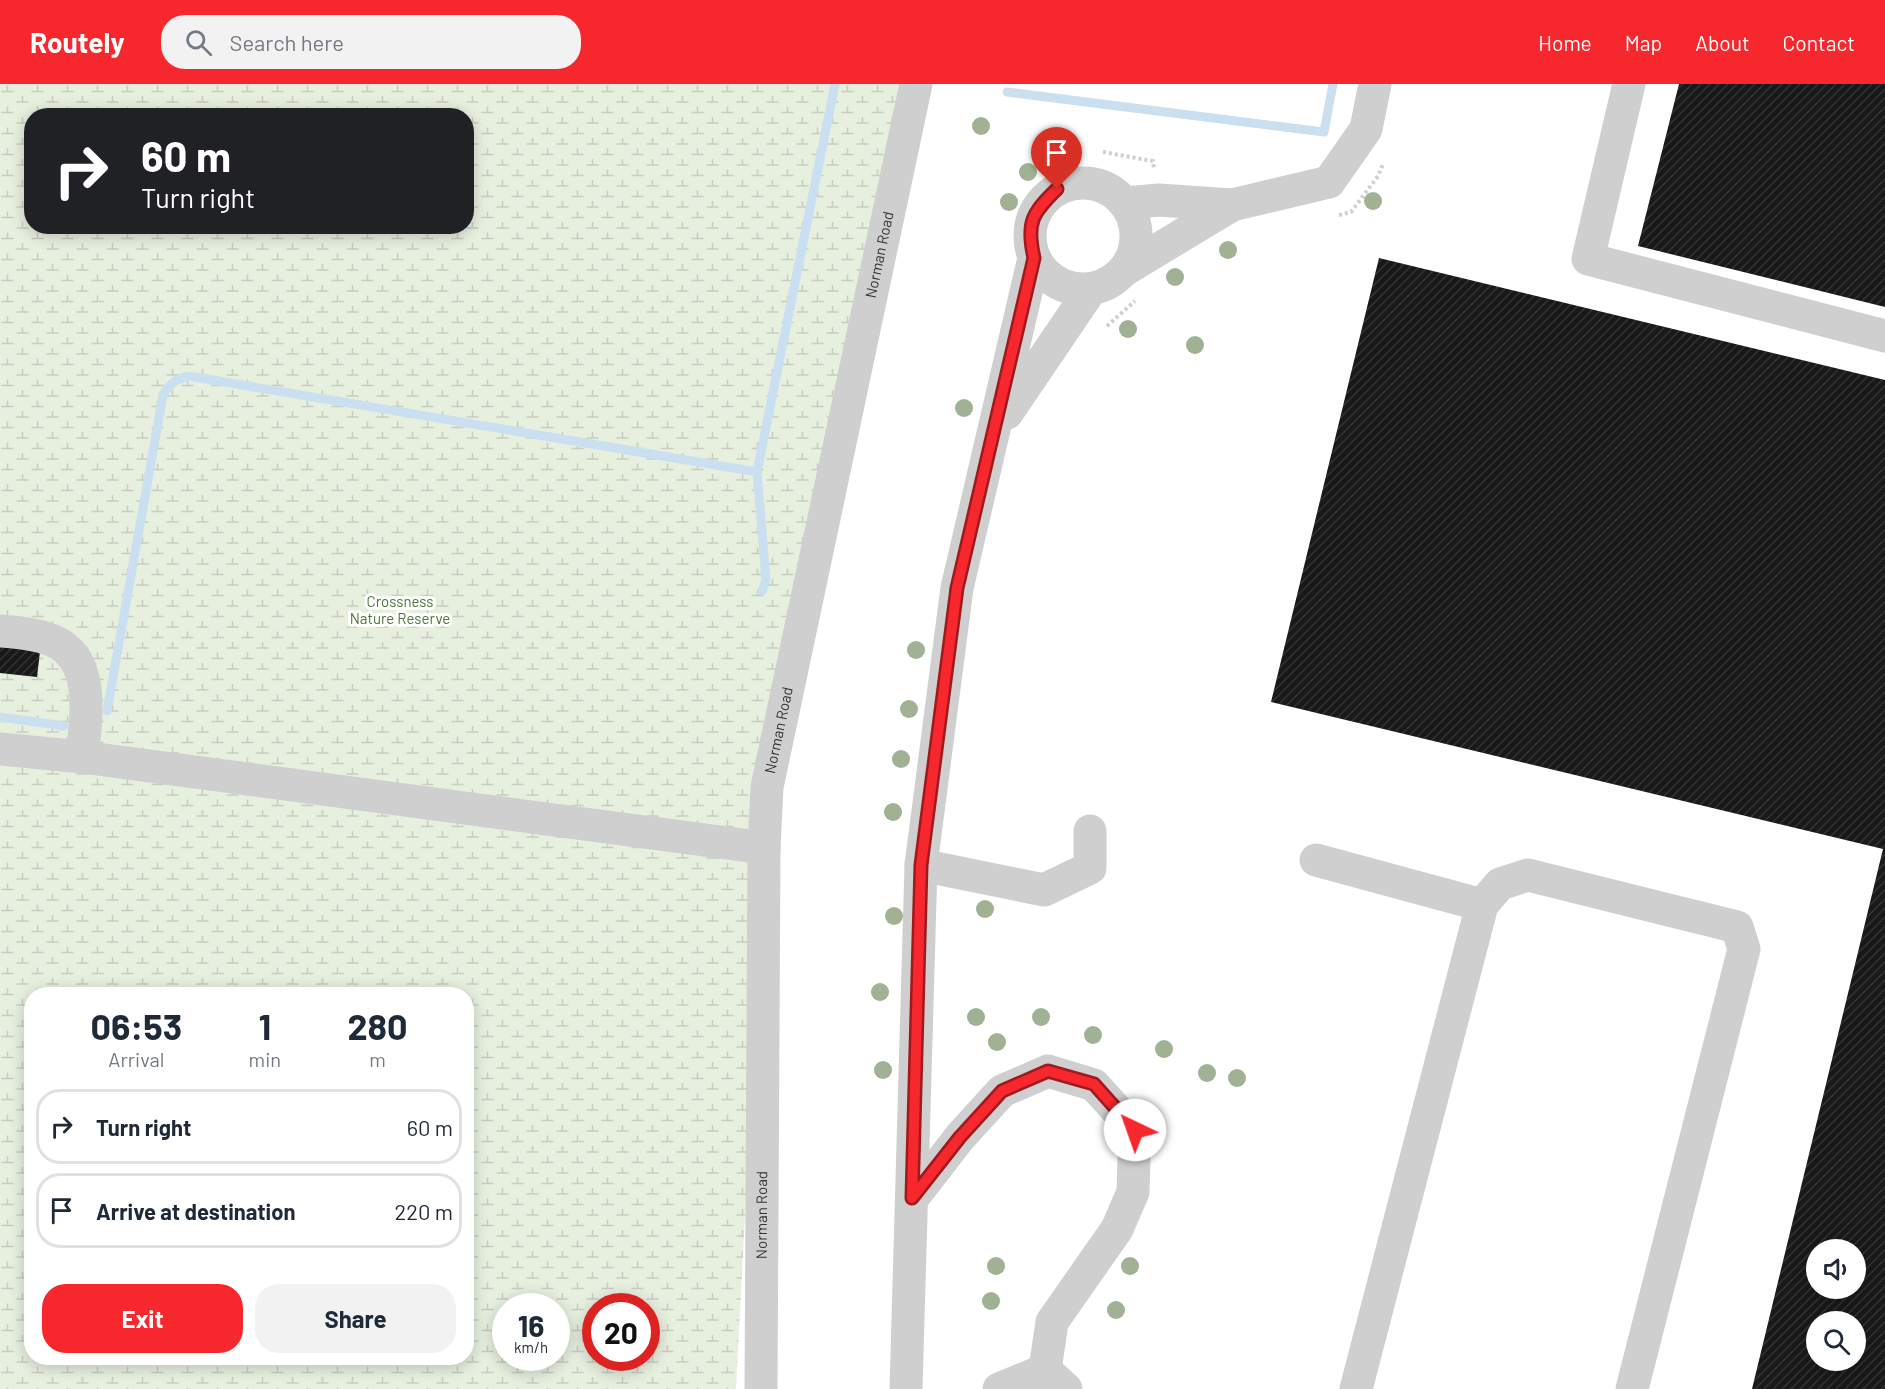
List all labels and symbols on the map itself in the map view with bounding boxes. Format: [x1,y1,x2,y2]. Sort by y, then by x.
pin [1031,127,1082,189]
street label: Norman Road [861,210,897,300]
park label: Crossness Nature Reserve [350,592,450,627]
street label: Norman Road [760,685,796,775]
position arrow [1103,1098,1167,1162]
street label: Norman Road [752,1171,770,1259]
speed limit sign: 20 [582,1293,660,1371]

